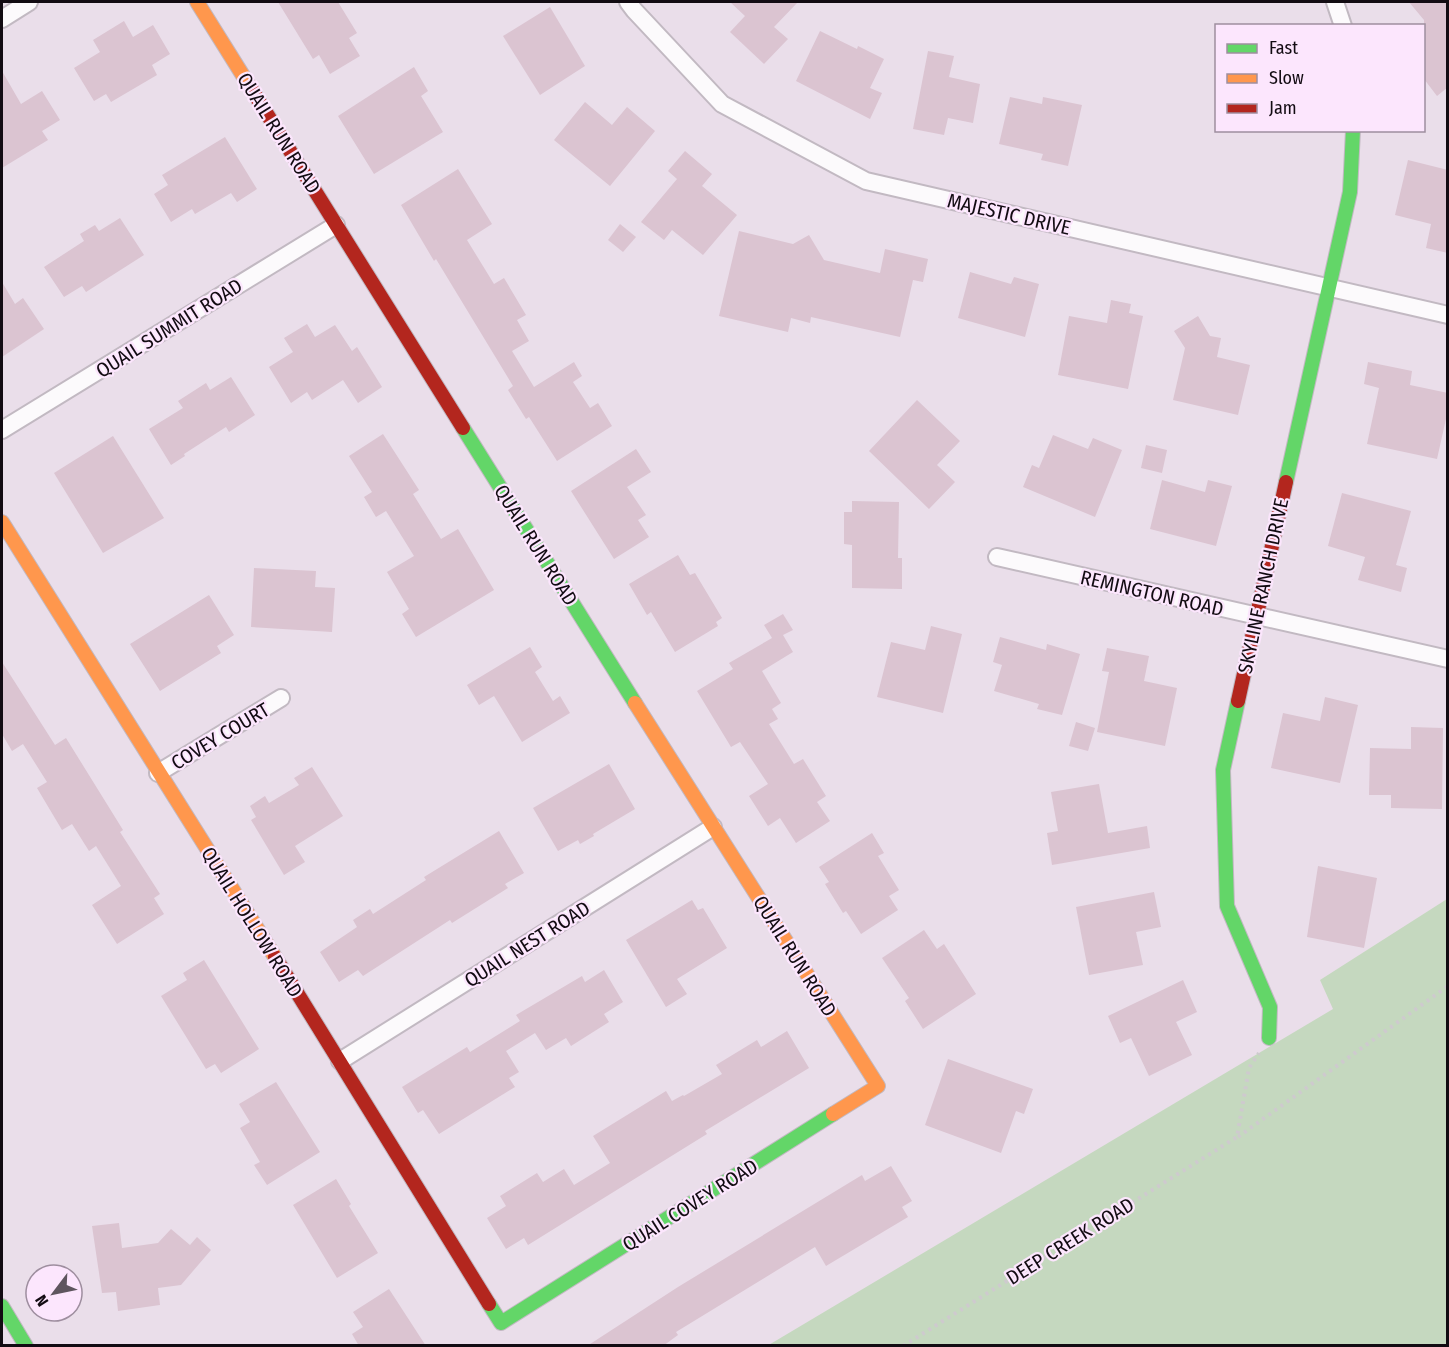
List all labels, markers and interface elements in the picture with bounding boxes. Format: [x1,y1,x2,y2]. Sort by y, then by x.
legend [1215,24,1425,132]
text: Fast [1269,37,1298,59]
text: Slow [1269,67,1304,89]
street label: QUAIL RUN ROAD [232,68,326,198]
text: Jam [1269,97,1297,119]
street label: MAJESTIC DRIVE [945,188,1073,240]
street label: QUAIL SUMMIT ROAD [91,273,247,383]
street label: QUAIL RUN ROAD [489,480,583,610]
street label: SKYLINE RANCH DRIVE [1233,496,1293,676]
street label: REMINGTON ROAD [1078,565,1226,621]
street label: COVEY COURT [167,697,274,775]
street label: QUAIL HOLLOW ROAD [196,843,308,1001]
street label: QUAIL RUN ROAD [748,891,842,1021]
street label: QUAIL NEST ROAD [460,896,594,992]
street label: QUAIL COVEY ROAD [618,1154,762,1256]
street label: DEEP CREEK ROAD [1002,1192,1138,1290]
north arrow [24,1263,84,1323]
text: N [31,1292,52,1310]

